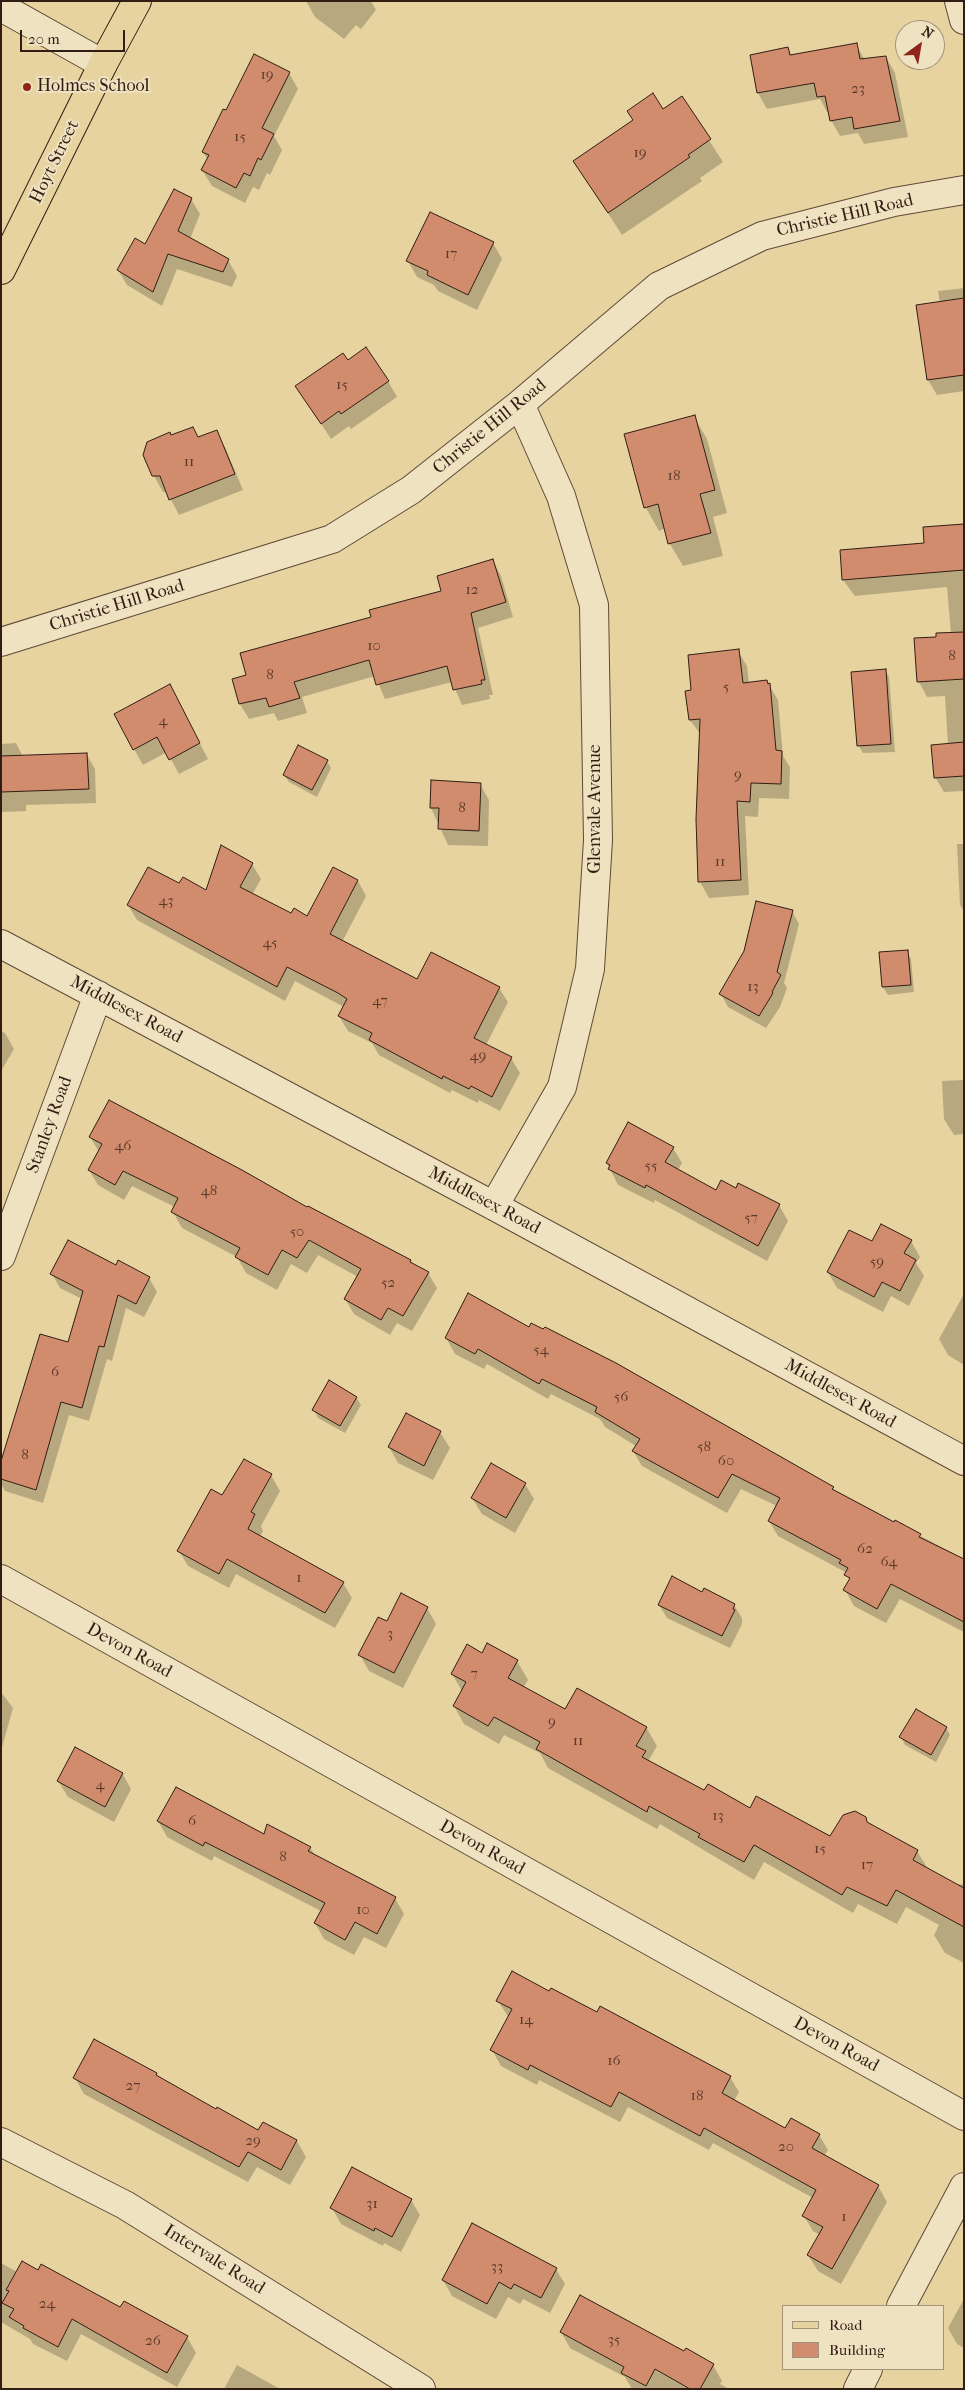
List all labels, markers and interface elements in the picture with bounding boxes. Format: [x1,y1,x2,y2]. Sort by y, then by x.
scale bar [22,20,128,52]
north arrow [895,20,945,70]
text: N [919,23,937,43]
text: 20 m [28,30,60,48]
house number: 19 [260,66,274,84]
place label: Holmes School [37,76,150,98]
house number: 23 [851,80,865,98]
marker: Holmes School [21,81,33,93]
street label: Hoyt Street [26,117,84,207]
house number: 15 [234,128,246,146]
house number: 19 [633,144,647,162]
street label: Christie Hill Road [775,190,915,242]
house number: 17 [445,245,457,263]
street label: Christie Hill Road [429,375,551,479]
house number: 15 [336,376,348,394]
house number: 11 [184,453,194,471]
house number: 18 [668,467,680,485]
street label: Christie Hill Road [47,575,187,637]
house number: 12 [465,581,479,599]
house number: 10 [367,637,381,655]
house number: 8 [948,647,956,665]
house number: 8 [266,666,274,684]
house number: 5 [723,678,729,696]
house number: 4 [159,712,167,730]
street label: Glenvale Avenue [585,744,607,874]
house number: 9 [734,766,742,784]
house number: 8 [458,799,466,817]
house number: 11 [715,853,725,871]
house number: 43 [158,892,174,910]
house number: 45 [263,934,277,952]
street label: Middlesex Road [66,971,186,1049]
house number: 13 [747,978,759,996]
house number: 47 [372,992,388,1010]
house number: 49 [470,1047,486,1065]
street label: Stanley Road [22,1074,78,1176]
house number: 46 [115,1137,131,1155]
house number: 55 [645,1157,657,1175]
street label: Middlesex Road [424,1162,544,1240]
house number: 48 [201,1182,217,1200]
house number: 57 [744,1209,758,1227]
house number: 50 [290,1223,304,1241]
house number: 59 [870,1253,884,1271]
house number: 52 [381,1274,395,1292]
house number: 54 [533,1341,549,1359]
street label: Middlesex Road [781,1355,899,1433]
house number: 6 [51,1363,59,1381]
house number: 56 [614,1388,628,1406]
house number: 58 [697,1438,711,1456]
house number: 8 [21,1446,29,1464]
house number: 60 [718,1452,734,1470]
house number: 62 [857,1540,873,1558]
house number: 64 [881,1553,897,1571]
house number: 1 [296,1569,302,1587]
street label: Devon Road [82,1619,176,1683]
house number: 3 [387,1625,393,1643]
house number: 7 [470,1665,478,1683]
house number: 9 [548,1713,556,1731]
house number: 11 [573,1732,583,1750]
house number: 4 [96,1776,104,1794]
house number: 13 [712,1807,724,1825]
house number: 6 [188,1812,196,1830]
street label: Devon Road [435,1816,529,1880]
house number: 15 [814,1840,826,1858]
house number: 8 [279,1848,287,1866]
house number: 17 [861,1856,873,1874]
house number: 10 [356,1901,370,1919]
house number: 14 [519,2011,533,2029]
street label: Devon Road [789,2013,883,2077]
house number: 16 [607,2052,621,2070]
house number: 27 [126,2077,140,2095]
house number: 18 [691,2087,703,2105]
house number: 29 [245,2132,261,2150]
house number: 20 [778,2138,794,2156]
house number: 31 [366,2195,378,2213]
house number: 1 [841,2208,847,2226]
street label: Intervale Road [159,2220,269,2300]
house number: 33 [491,2258,503,2276]
house number: 24 [39,2295,55,2313]
legend [782,2305,945,2370]
text: Road [829,2316,862,2334]
house number: 35 [608,2331,620,2349]
house number: 26 [145,2332,161,2350]
text: Building [829,2341,885,2359]

